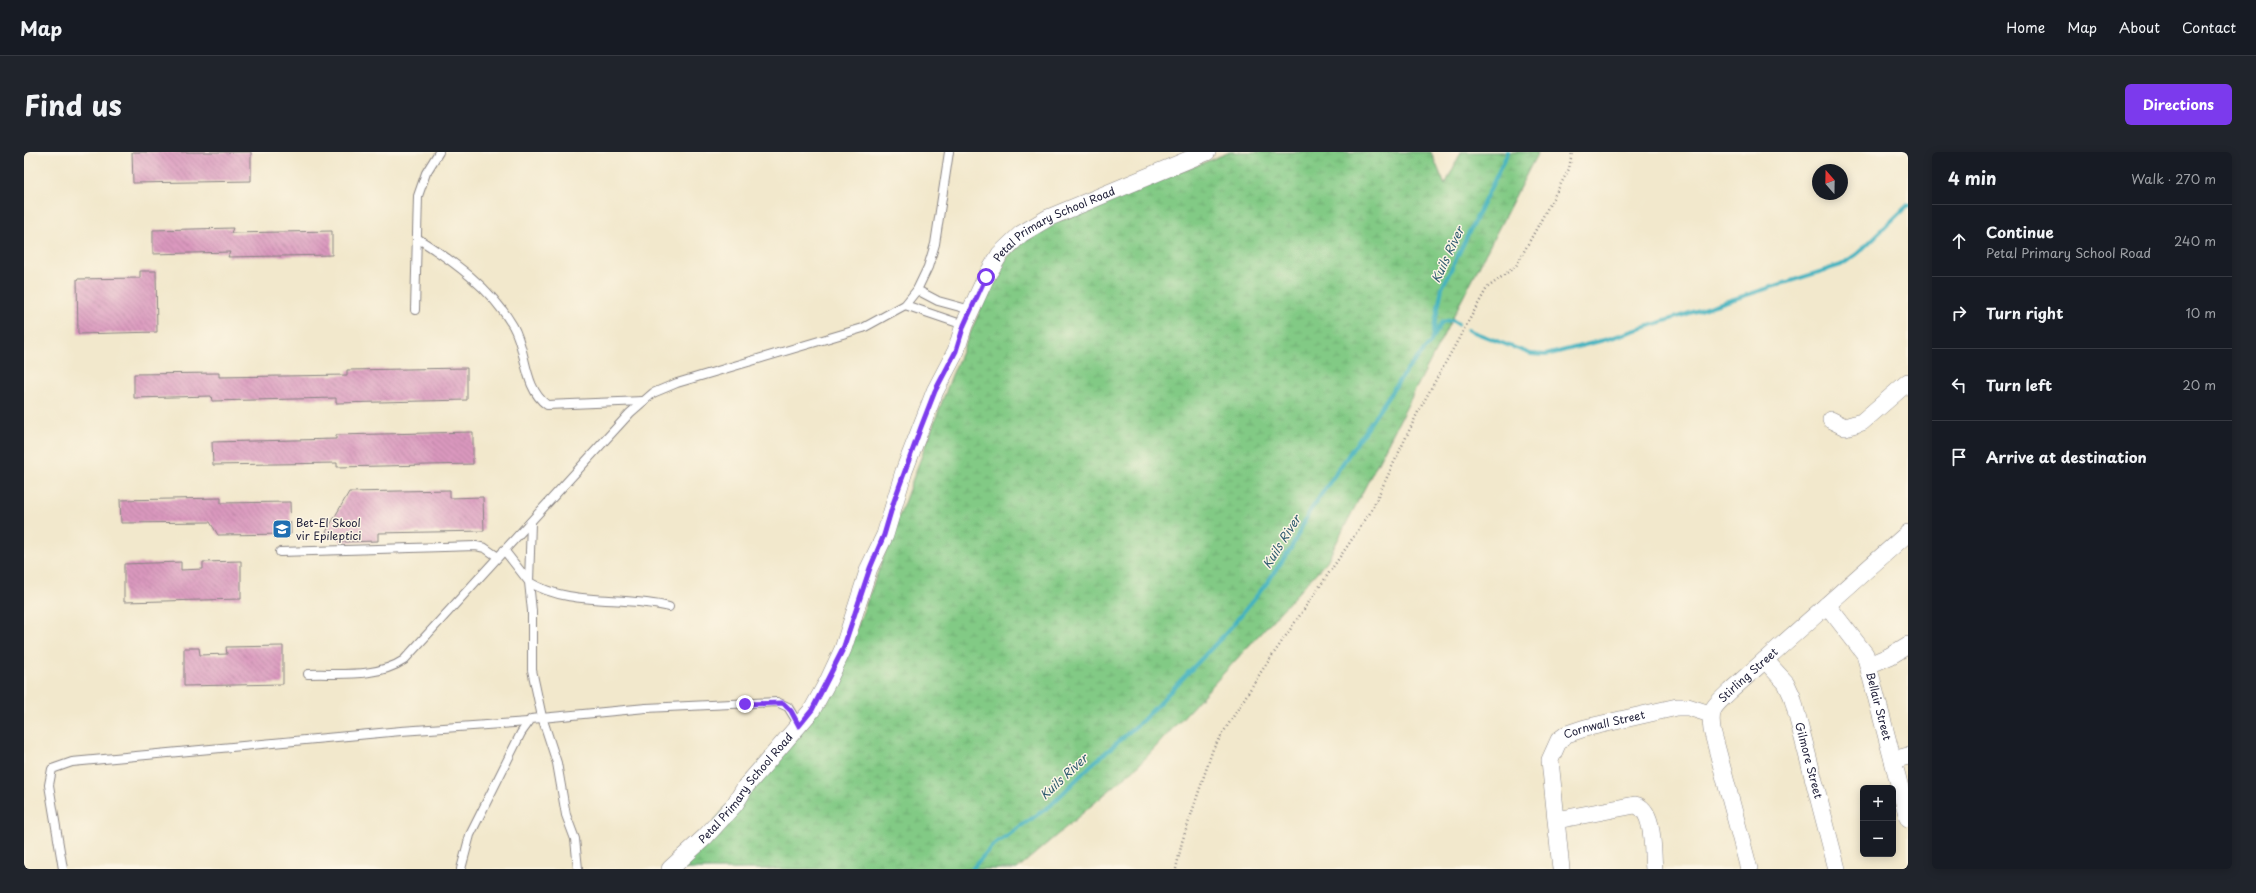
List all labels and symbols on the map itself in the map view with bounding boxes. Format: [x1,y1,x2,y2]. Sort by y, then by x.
north arrow [1812,164,1848,200]
street label: Petal Primary School Road [988,182,1118,265]
water label: Kuils River [1426,222,1469,285]
route start [977,268,995,286]
water label: Kuils River [1258,510,1305,572]
place label: Bet-El Skool vir Epileptici [296,514,362,544]
school or university icon: Bet-El Skool vir Epileptici [271,518,293,540]
street label: Stirling Street [1714,643,1782,706]
street label: Bellair Street [1862,670,1896,743]
route end [736,695,754,713]
street label: Cornwall Street [1561,706,1647,743]
street label: Gilmore Street [1791,720,1827,801]
street label: Petal Primary School Road [694,729,797,847]
water label: Kuils River [1035,748,1092,803]

